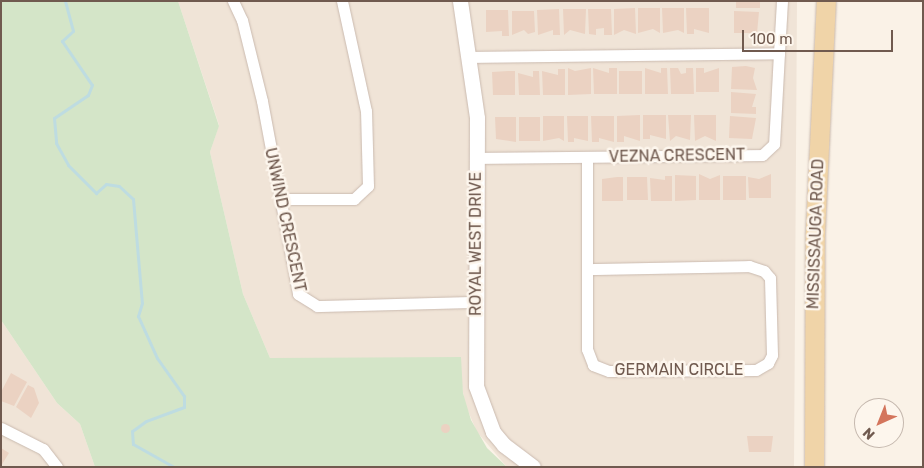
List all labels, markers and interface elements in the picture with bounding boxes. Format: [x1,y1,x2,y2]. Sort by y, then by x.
scale bar [744,20,895,52]
text: 100 m [750,30,792,48]
street label: VEZNA CRESCENT [608,145,746,167]
street label: UNWIND CRESCENT [260,146,310,294]
street label: MISSISSAUGA ROAD [804,158,828,310]
street label: ROYAL WEST DRIVE [466,171,486,317]
street label: GERMAIN CIRCLE [615,360,743,380]
north arrow [854,398,904,448]
text: N [859,424,878,443]

